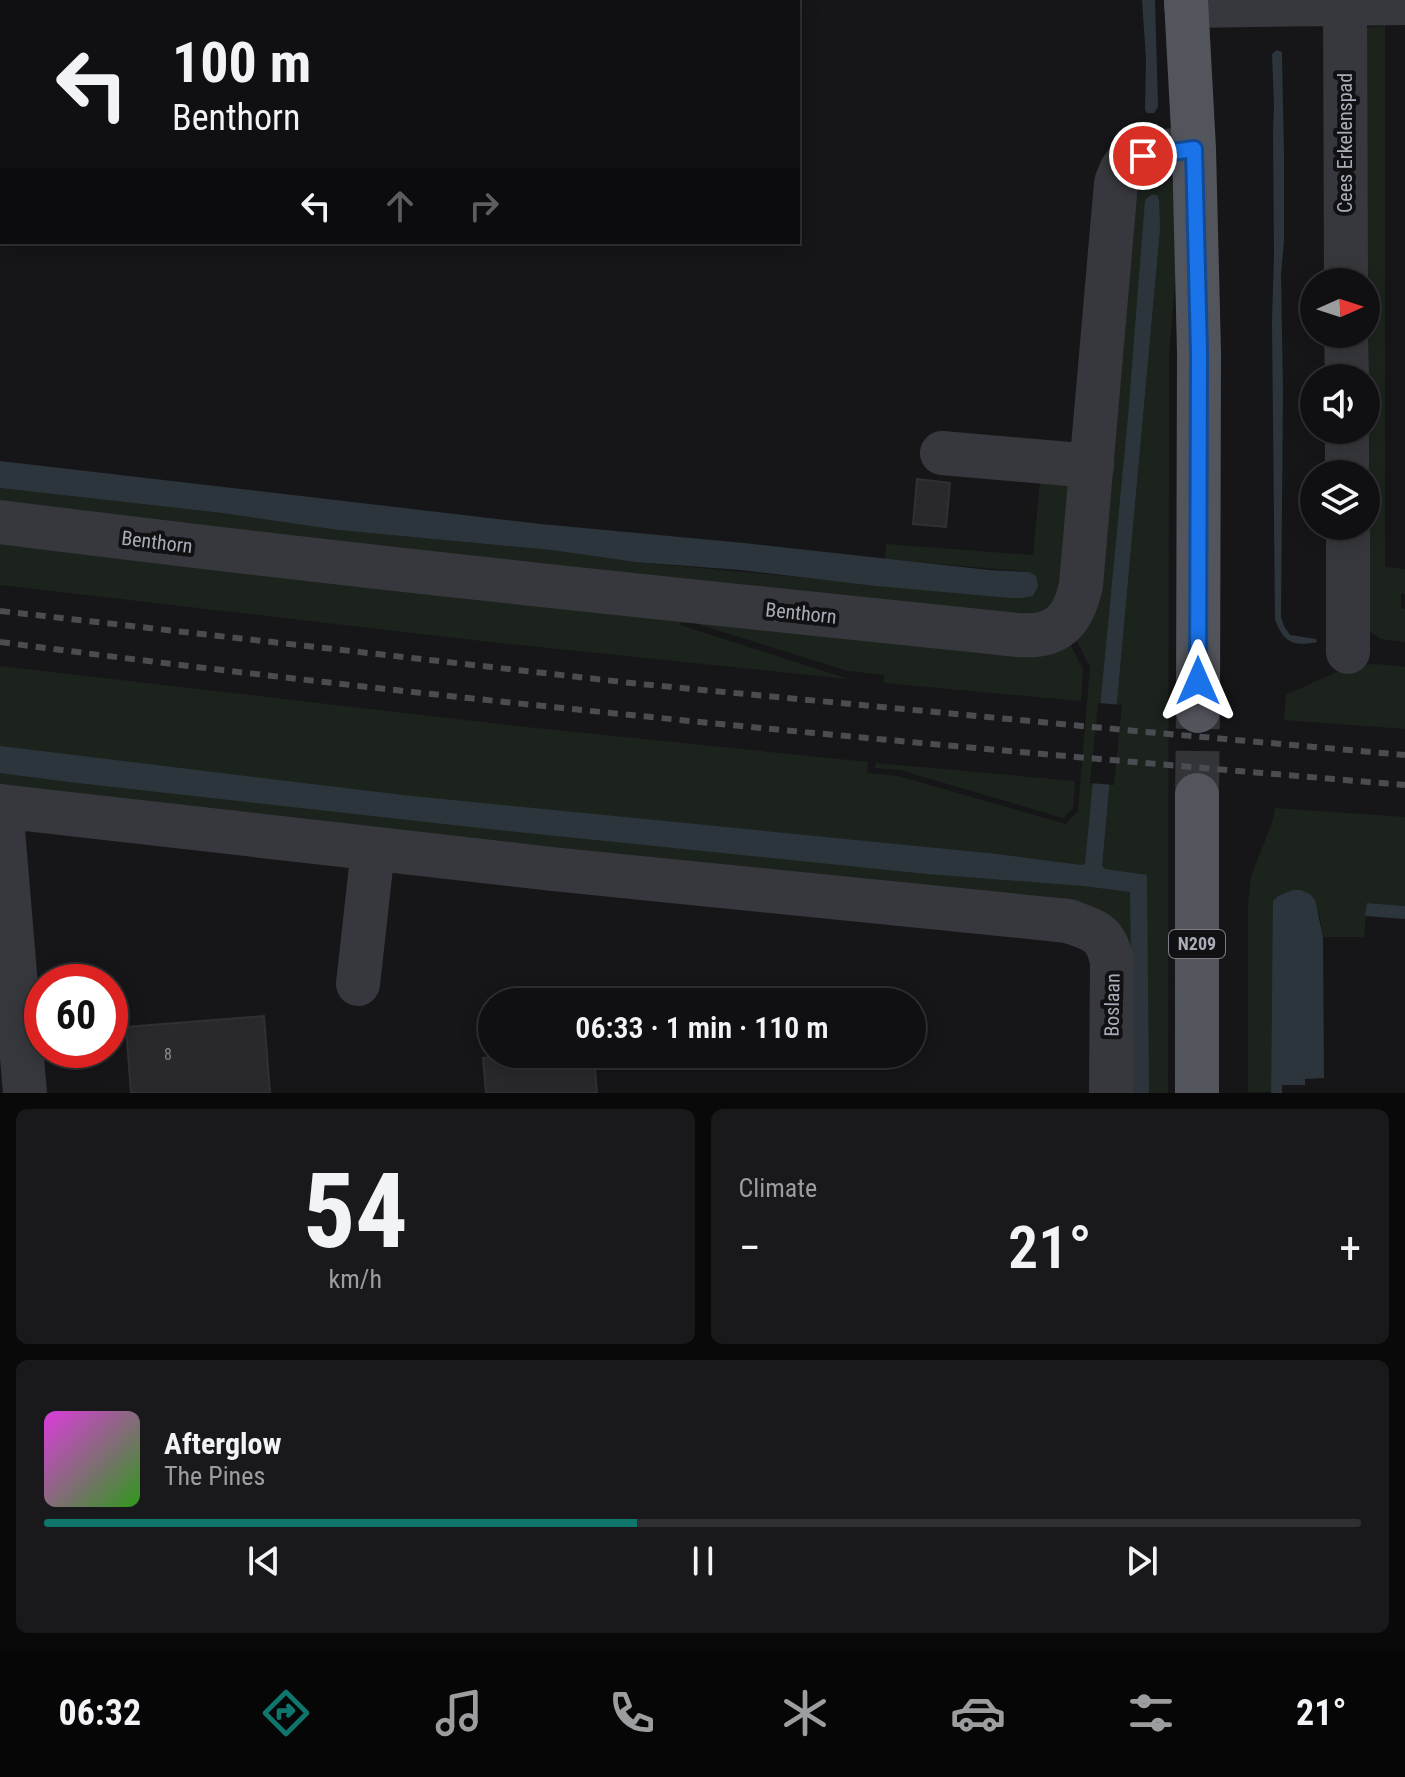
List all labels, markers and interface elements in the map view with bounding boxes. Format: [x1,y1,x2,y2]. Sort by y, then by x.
text: 100 m [172,30,311,96]
icon: left [40,32,144,136]
street label: Cees Erkelenspad [1333,73,1357,213]
text: Benthorn [172,97,300,139]
pin [1109,122,1177,190]
icon: arrive [1121,134,1165,178]
icon: left [294,184,338,228]
icon: ahead [378,184,422,228]
icon: right [462,184,506,228]
north arrow [1300,268,1380,348]
map controls [1300,268,1380,540]
button: sound [1300,364,1380,444]
button: layers [1300,460,1380,540]
street label: Benthorn [120,526,194,558]
street label: Benthorn [764,597,838,629]
position arrow [1156,639,1240,723]
road number: N209 [1169,930,1225,958]
speed limit sign: 60 [24,964,128,1068]
street label: Boslaan [1099,973,1125,1037]
text: 06:33 · 1 min · 110 m [575,1010,829,1045]
house number: 8 [164,1045,172,1064]
text: 54 [303,1151,408,1272]
text: Climate [739,1173,817,1203]
text: 21° [1008,1212,1092,1283]
text: − [739,1222,761,1274]
text: + [1339,1222,1361,1274]
text: km/h [329,1264,382,1294]
text: Afterglow [164,1426,282,1461]
text: The Pines [164,1461,265,1491]
icon: previous [242,1539,286,1583]
icon: pause [681,1539,725,1583]
icon: next [1120,1539,1164,1583]
icon: directions [258,1685,314,1741]
icon: music [431,1685,487,1741]
icon: phone [604,1685,660,1741]
icon: climate [777,1685,833,1741]
icon: car [950,1685,1006,1741]
icon: filters [1123,1685,1179,1741]
text: 06:32 [58,1692,141,1734]
text: 21° [1296,1692,1346,1734]

